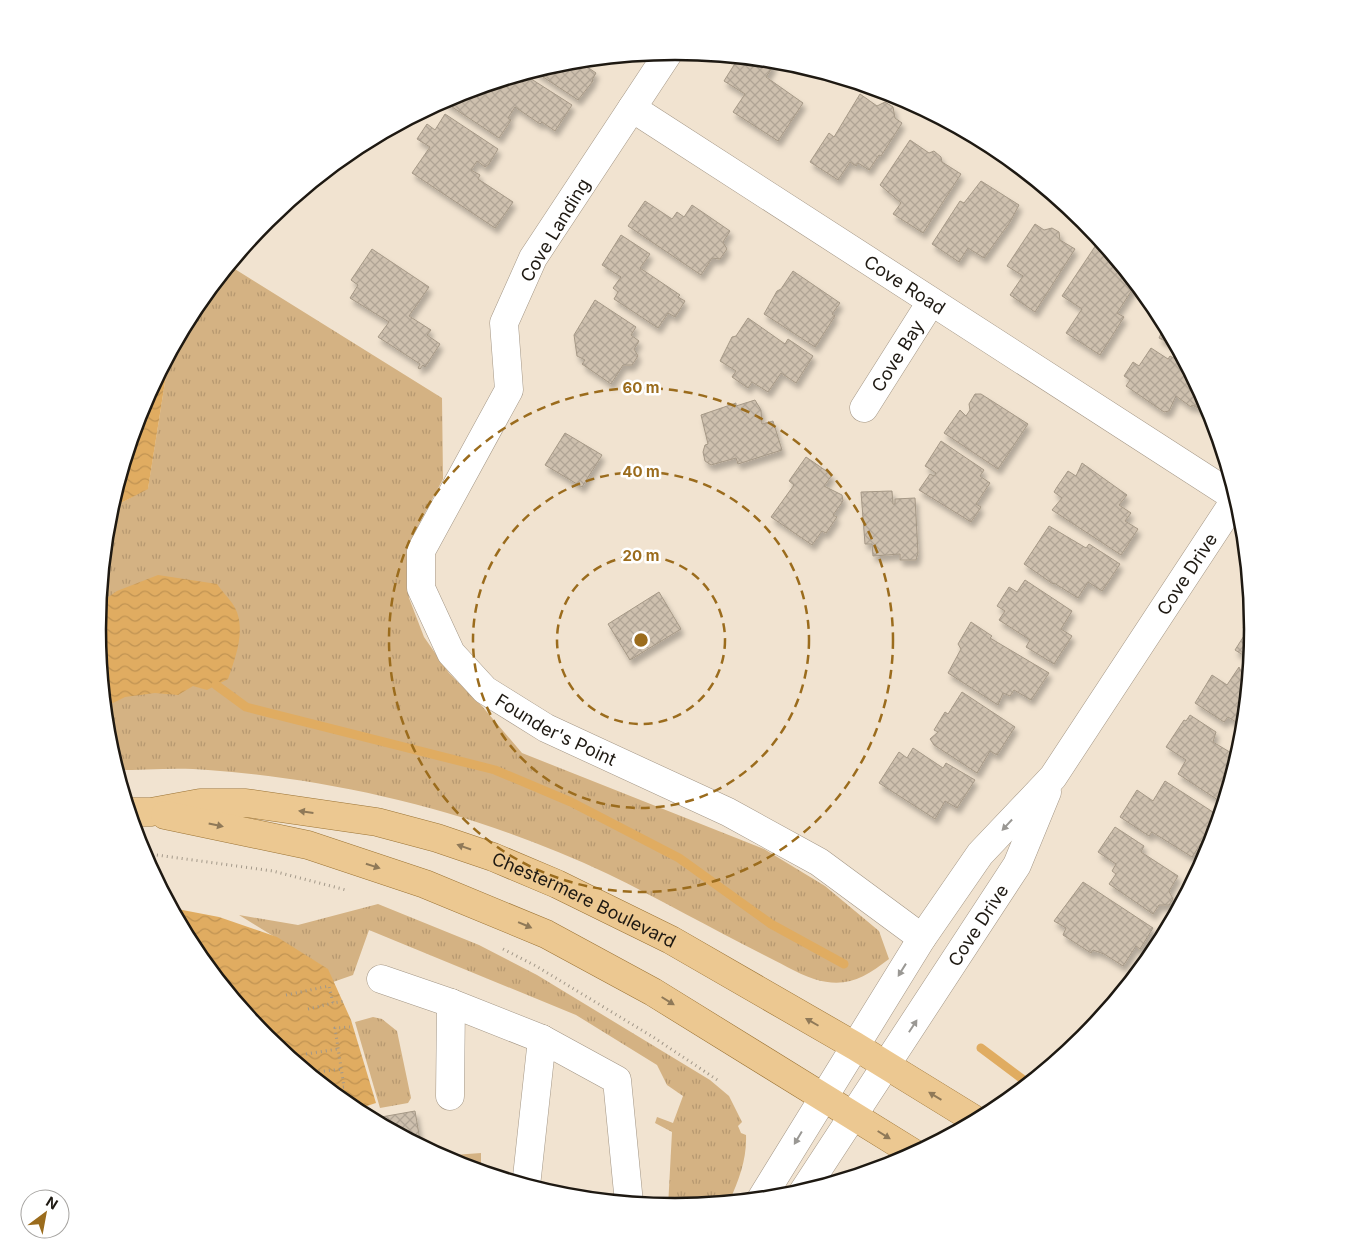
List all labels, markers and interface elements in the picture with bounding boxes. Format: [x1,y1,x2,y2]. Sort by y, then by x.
street label: Cove Landing [516,174,594,286]
street label: Cove Road [861,250,950,318]
street label: Cove Bay [867,316,928,395]
text: 60 m [622,378,660,397]
text: 40 m [622,462,660,481]
street label: Cove Drive [1152,529,1221,619]
text: 20 m [623,546,659,565]
centre of rings [632,631,650,649]
street label: Founder's Point [492,689,620,770]
one-way arrow [298,807,314,815]
one-way arrow [1001,819,1013,831]
one-way arrow [209,822,225,830]
one-way arrow [456,843,471,851]
street label: Chestermere Boulevard [489,847,680,951]
one-way arrow [366,863,381,871]
street label: Cove Drive [943,880,1012,970]
one-way arrow [517,922,532,930]
one-way arrow [897,964,907,977]
one-way arrow [661,997,675,1006]
one-way arrow [806,1017,819,1026]
one-way arrow [908,1019,918,1032]
one-way arrow [929,1091,942,1100]
one-way arrow [878,1130,891,1139]
one-way arrow [793,1132,802,1145]
north arrow [20,1189,70,1239]
text: N [43,1193,61,1213]

